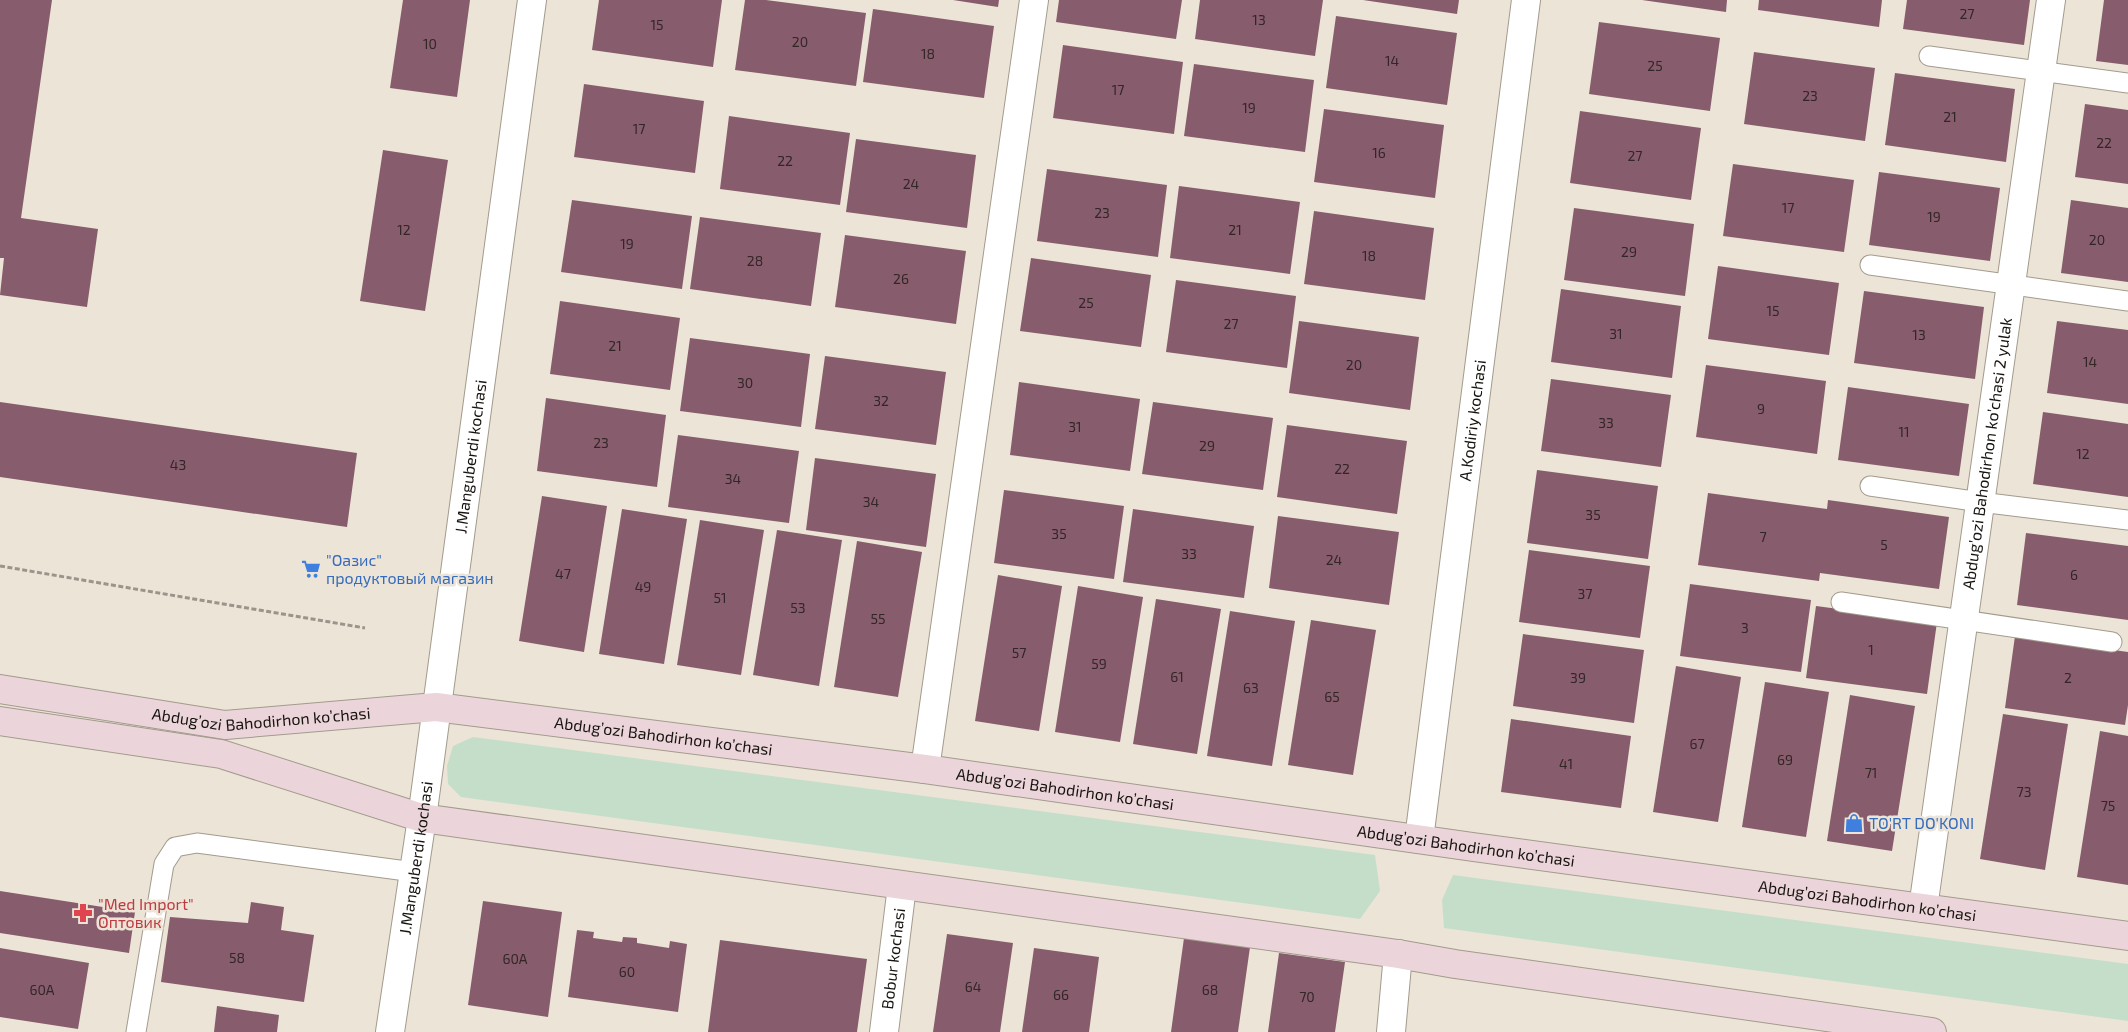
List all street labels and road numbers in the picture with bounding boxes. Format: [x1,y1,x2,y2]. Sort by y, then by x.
street label: Abdug’ozi Bahodirhon ko’chasi 2 yulak [1958,316,2015,591]
street label: A.Kodiriy kochasi [1455,358,1489,482]
street label: J.Manguberdi kochasi [450,378,490,535]
street label: Abdug’ozi Bahodirhon ko’chasi [151,703,371,734]
street label: Abdug’ozi Bahodirhon ko’chasi [553,712,774,759]
street label: Abdug’ozi Bahodirhon ko’chasi [955,764,1175,813]
street label: J.Manguberdi kochasi [395,780,436,936]
street label: Abdug’ozi Bahodirhon ko’chasi [1356,821,1576,870]
street label: Abdug’ozi Bahodirhon ko’chasi [1757,876,1977,924]
street label: Bobur kochasi [877,907,908,1010]

